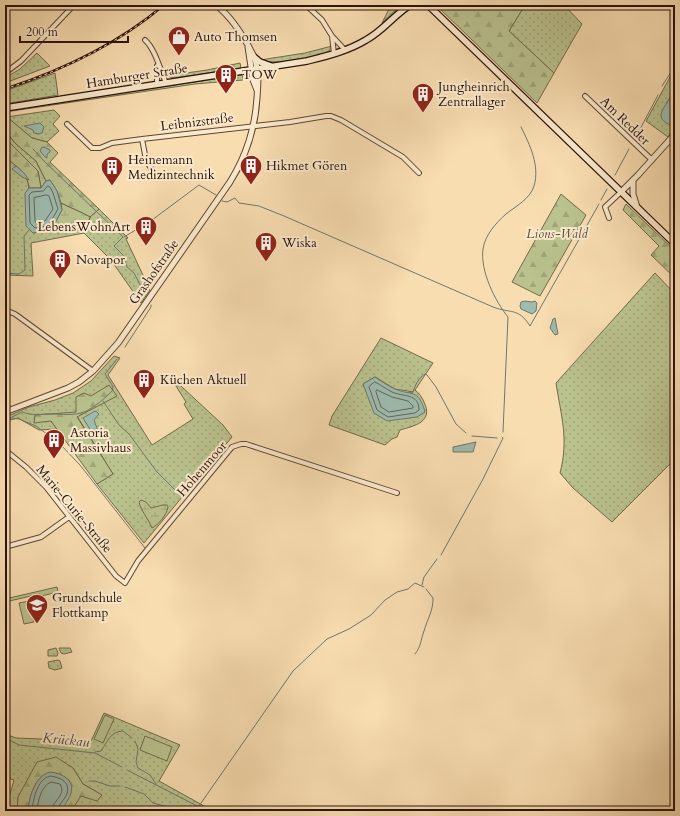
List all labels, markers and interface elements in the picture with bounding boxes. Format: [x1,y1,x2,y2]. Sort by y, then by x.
scale bar [20,18,128,44]
text: 200 m [26,24,59,40]
shop icon: Auto Thomsen [166,24,192,57]
place label: Auto Thomsen [194,28,278,46]
street label: Hamburger Straße [85,59,189,93]
building icon: TOW [213,62,239,95]
place label: TOW [242,66,278,84]
place label: Jungheinrich Zentrallager [436,78,510,111]
building icon: Jungheinrich Zentrallager [410,81,436,114]
street label: Am Redder [596,93,654,150]
street label: Leibnizstraße [159,109,235,135]
place label: Heinemann Medizintechnik [128,151,215,184]
building icon: Hikmet Gören [238,153,264,186]
building icon: Heinemann Medizintechnik [99,154,125,187]
place label: Hikmet Gören [266,157,348,175]
building icon: LebensWohnArt [133,214,159,247]
place label: LebensWohnArt [38,218,130,236]
park label: Lions-Wald [526,225,588,243]
building icon: Wiska [253,230,279,263]
place label: Wiska [281,234,317,252]
street label: Grashofstraße [125,236,183,308]
building icon: Novapor [47,247,73,280]
place label: Novapor [76,251,125,269]
building icon: Küchen Aktuell [131,367,157,400]
place label: Küchen Aktuell [160,371,247,389]
place label: Astoria Massivhaus [70,424,131,457]
building icon: Astoria Massivhaus [41,427,67,460]
street label: Hohenmoor [173,437,231,501]
street label: Marie-Curie-Straße [32,461,116,557]
place label: Grundschule Flottkamp [52,589,122,622]
school or university icon: Grundschule Flottkamp [24,592,50,625]
water label: Krückau [41,728,91,752]

